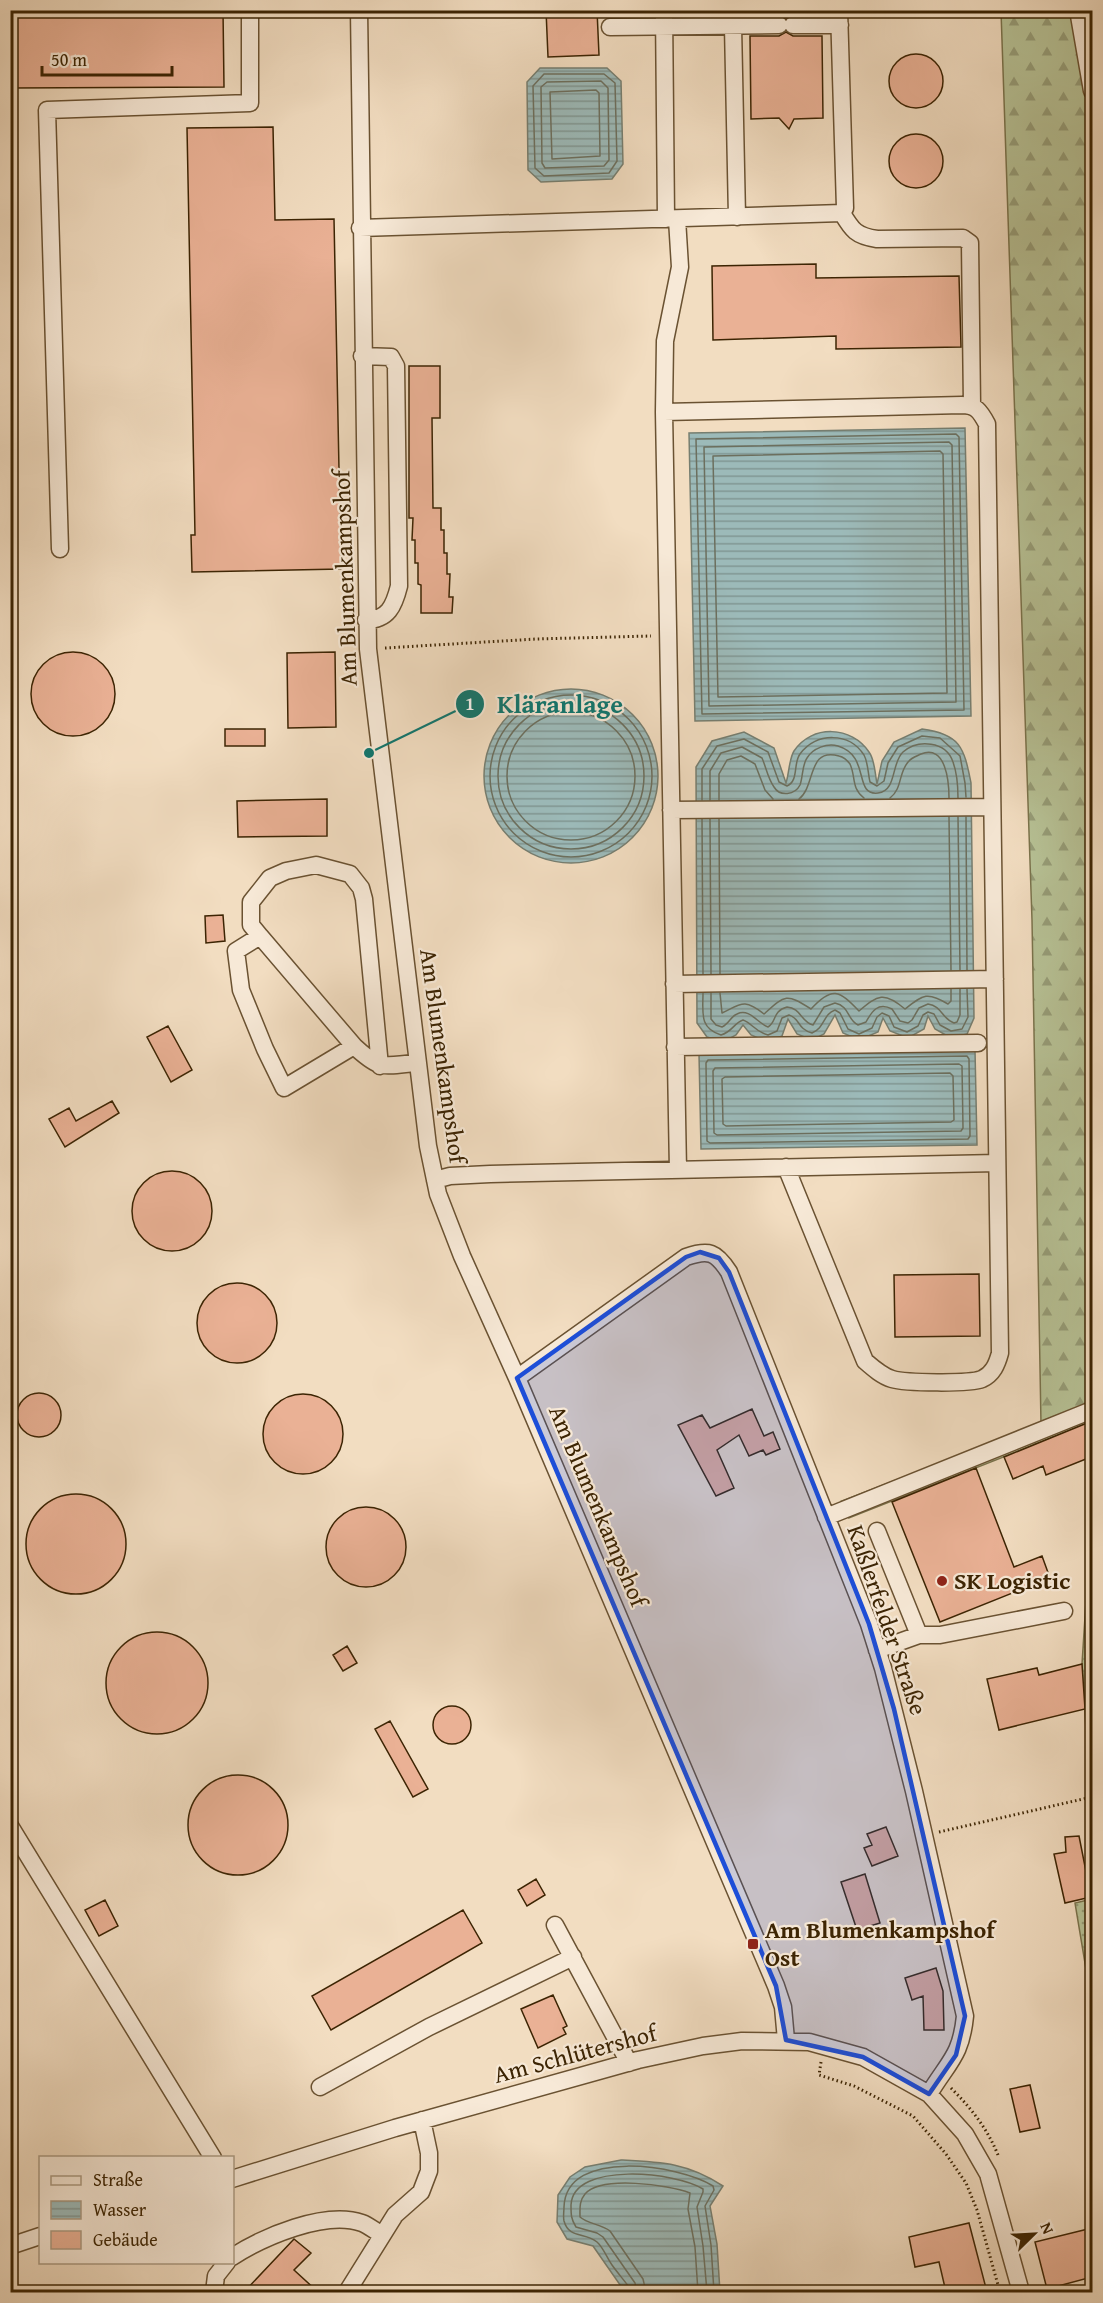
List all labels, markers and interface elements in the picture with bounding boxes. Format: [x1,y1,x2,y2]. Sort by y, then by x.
scale bar [42,39,172,77]
text: 50 m [51,46,87,73]
street label: Am Blumenkampshof [323,467,366,687]
callout: Kläranlage [455,682,635,726]
text: Kläranlage [497,684,623,723]
text: 1 [465,690,475,717]
street label: Am Blumenkampshof [411,946,476,1168]
street label: Am Blumenkampshof [540,1399,658,1614]
street label: Kaßlerfelder Straße [839,1520,936,1720]
place label: SK Logistic [954,1563,1070,1598]
marker: SK Logistic [935,1574,949,1588]
place label: Am Blumenkampshof Ost [765,1912,997,1975]
marker: Am Blumenkampshof Ost [746,1937,760,1951]
street label: Am Schlütershof [490,2014,662,2092]
legend [39,2156,234,2264]
text: Straße [93,2166,143,2193]
text: Wasser [93,2196,147,2223]
north arrow [1004,2204,1064,2264]
text: N [1035,2218,1061,2238]
text: Gebäude [93,2226,158,2253]

